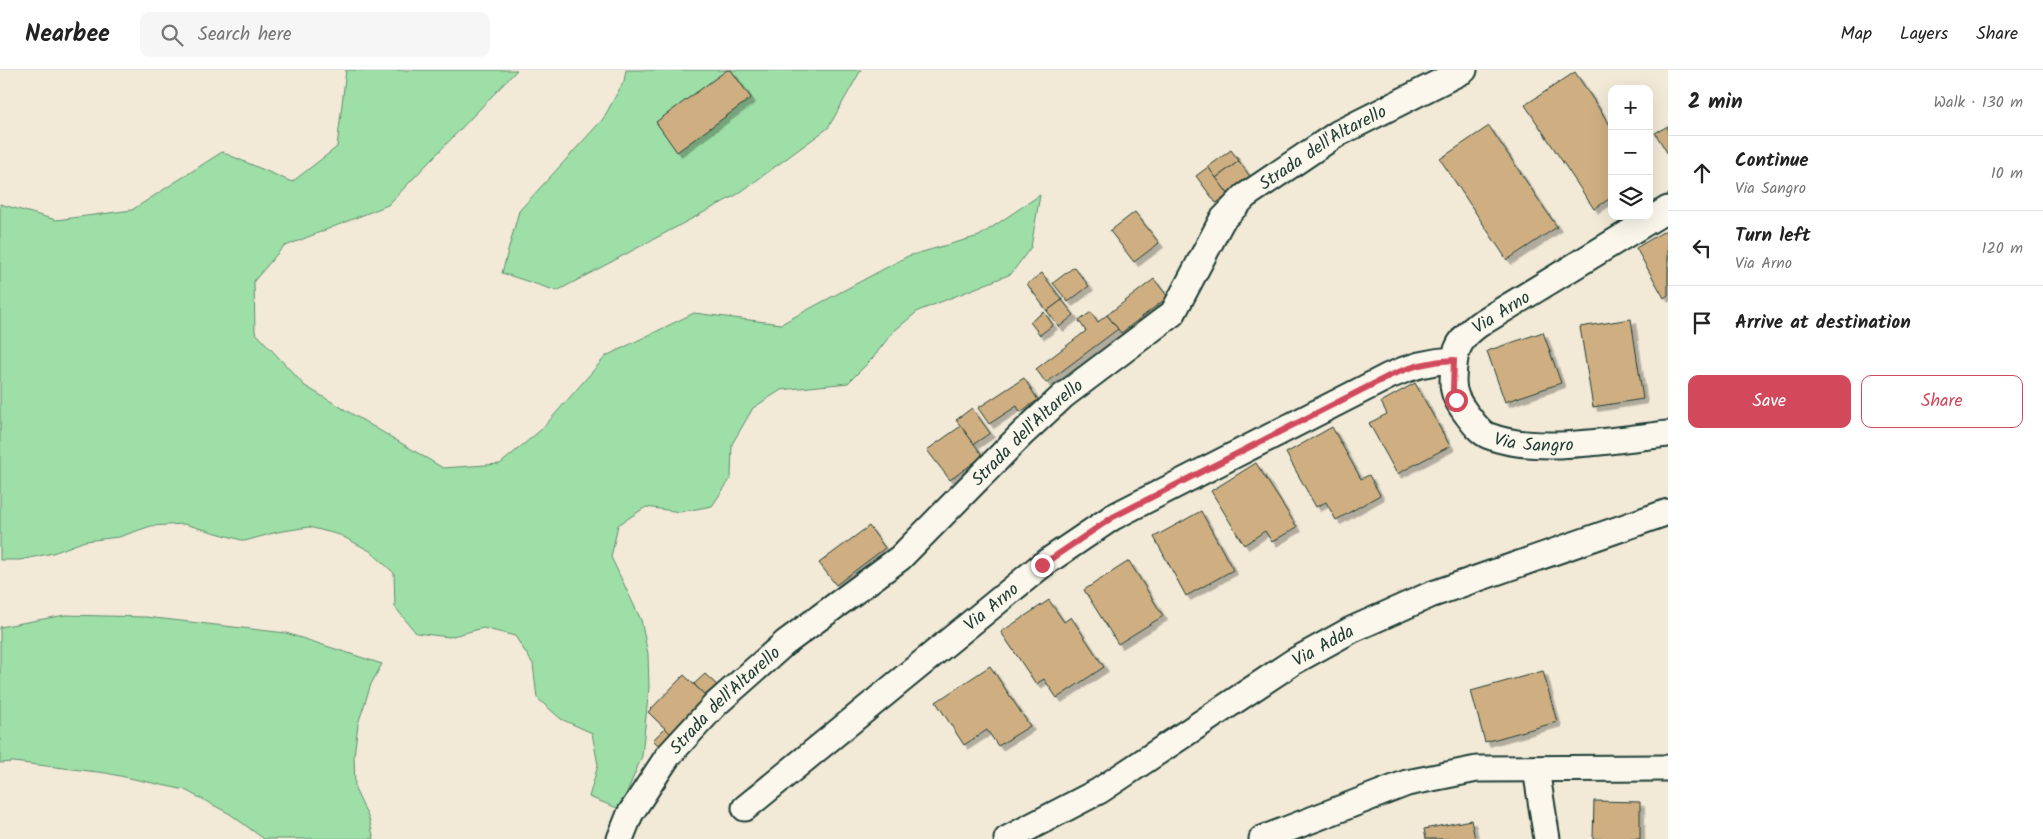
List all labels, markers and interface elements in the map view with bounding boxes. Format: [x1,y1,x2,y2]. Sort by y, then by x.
search box [140,12,490,57]
text: Nearbee [25,15,110,54]
text: Search here [198,20,292,50]
text: Map [1841,20,1872,49]
text: Layers [1900,20,1948,49]
text: Share [1976,20,2018,49]
icon: search [158,21,186,49]
map controls [1608,85,1653,220]
button: + [1608,85,1653,130]
text: 2 min [1688,86,1743,119]
text: Walk · 130 m [1934,90,2023,115]
street label: Strada dell'Altarello [1253,98,1392,199]
button: − [1608,130,1653,175]
text: Continue [1735,146,1808,176]
icon: ahead [1688,159,1716,187]
text: 10 m [1991,161,2023,186]
button: layers [1608,175,1653,220]
text: Via Sangro [1735,176,1806,201]
text: Turn left [1735,221,1810,251]
icon: left [1688,234,1716,262]
text: 120 m [1982,236,2023,261]
text: Via Arno [1735,251,1792,276]
street label: Via Arno [1467,284,1537,343]
text: Arrive at destination [1735,308,1911,338]
icon: arrive [1688,309,1716,337]
street label: Strada dell'Altarello [965,372,1090,494]
button: Save [1688,375,1851,428]
button: Share [1861,375,2023,428]
route start [1445,389,1468,412]
street label: Via Sangro [1490,426,1574,461]
route end [1031,554,1054,577]
street label: Via Arno [958,576,1026,639]
street label: Via Adda [1287,618,1360,676]
street label: Strada dell'Altarello [663,640,788,762]

